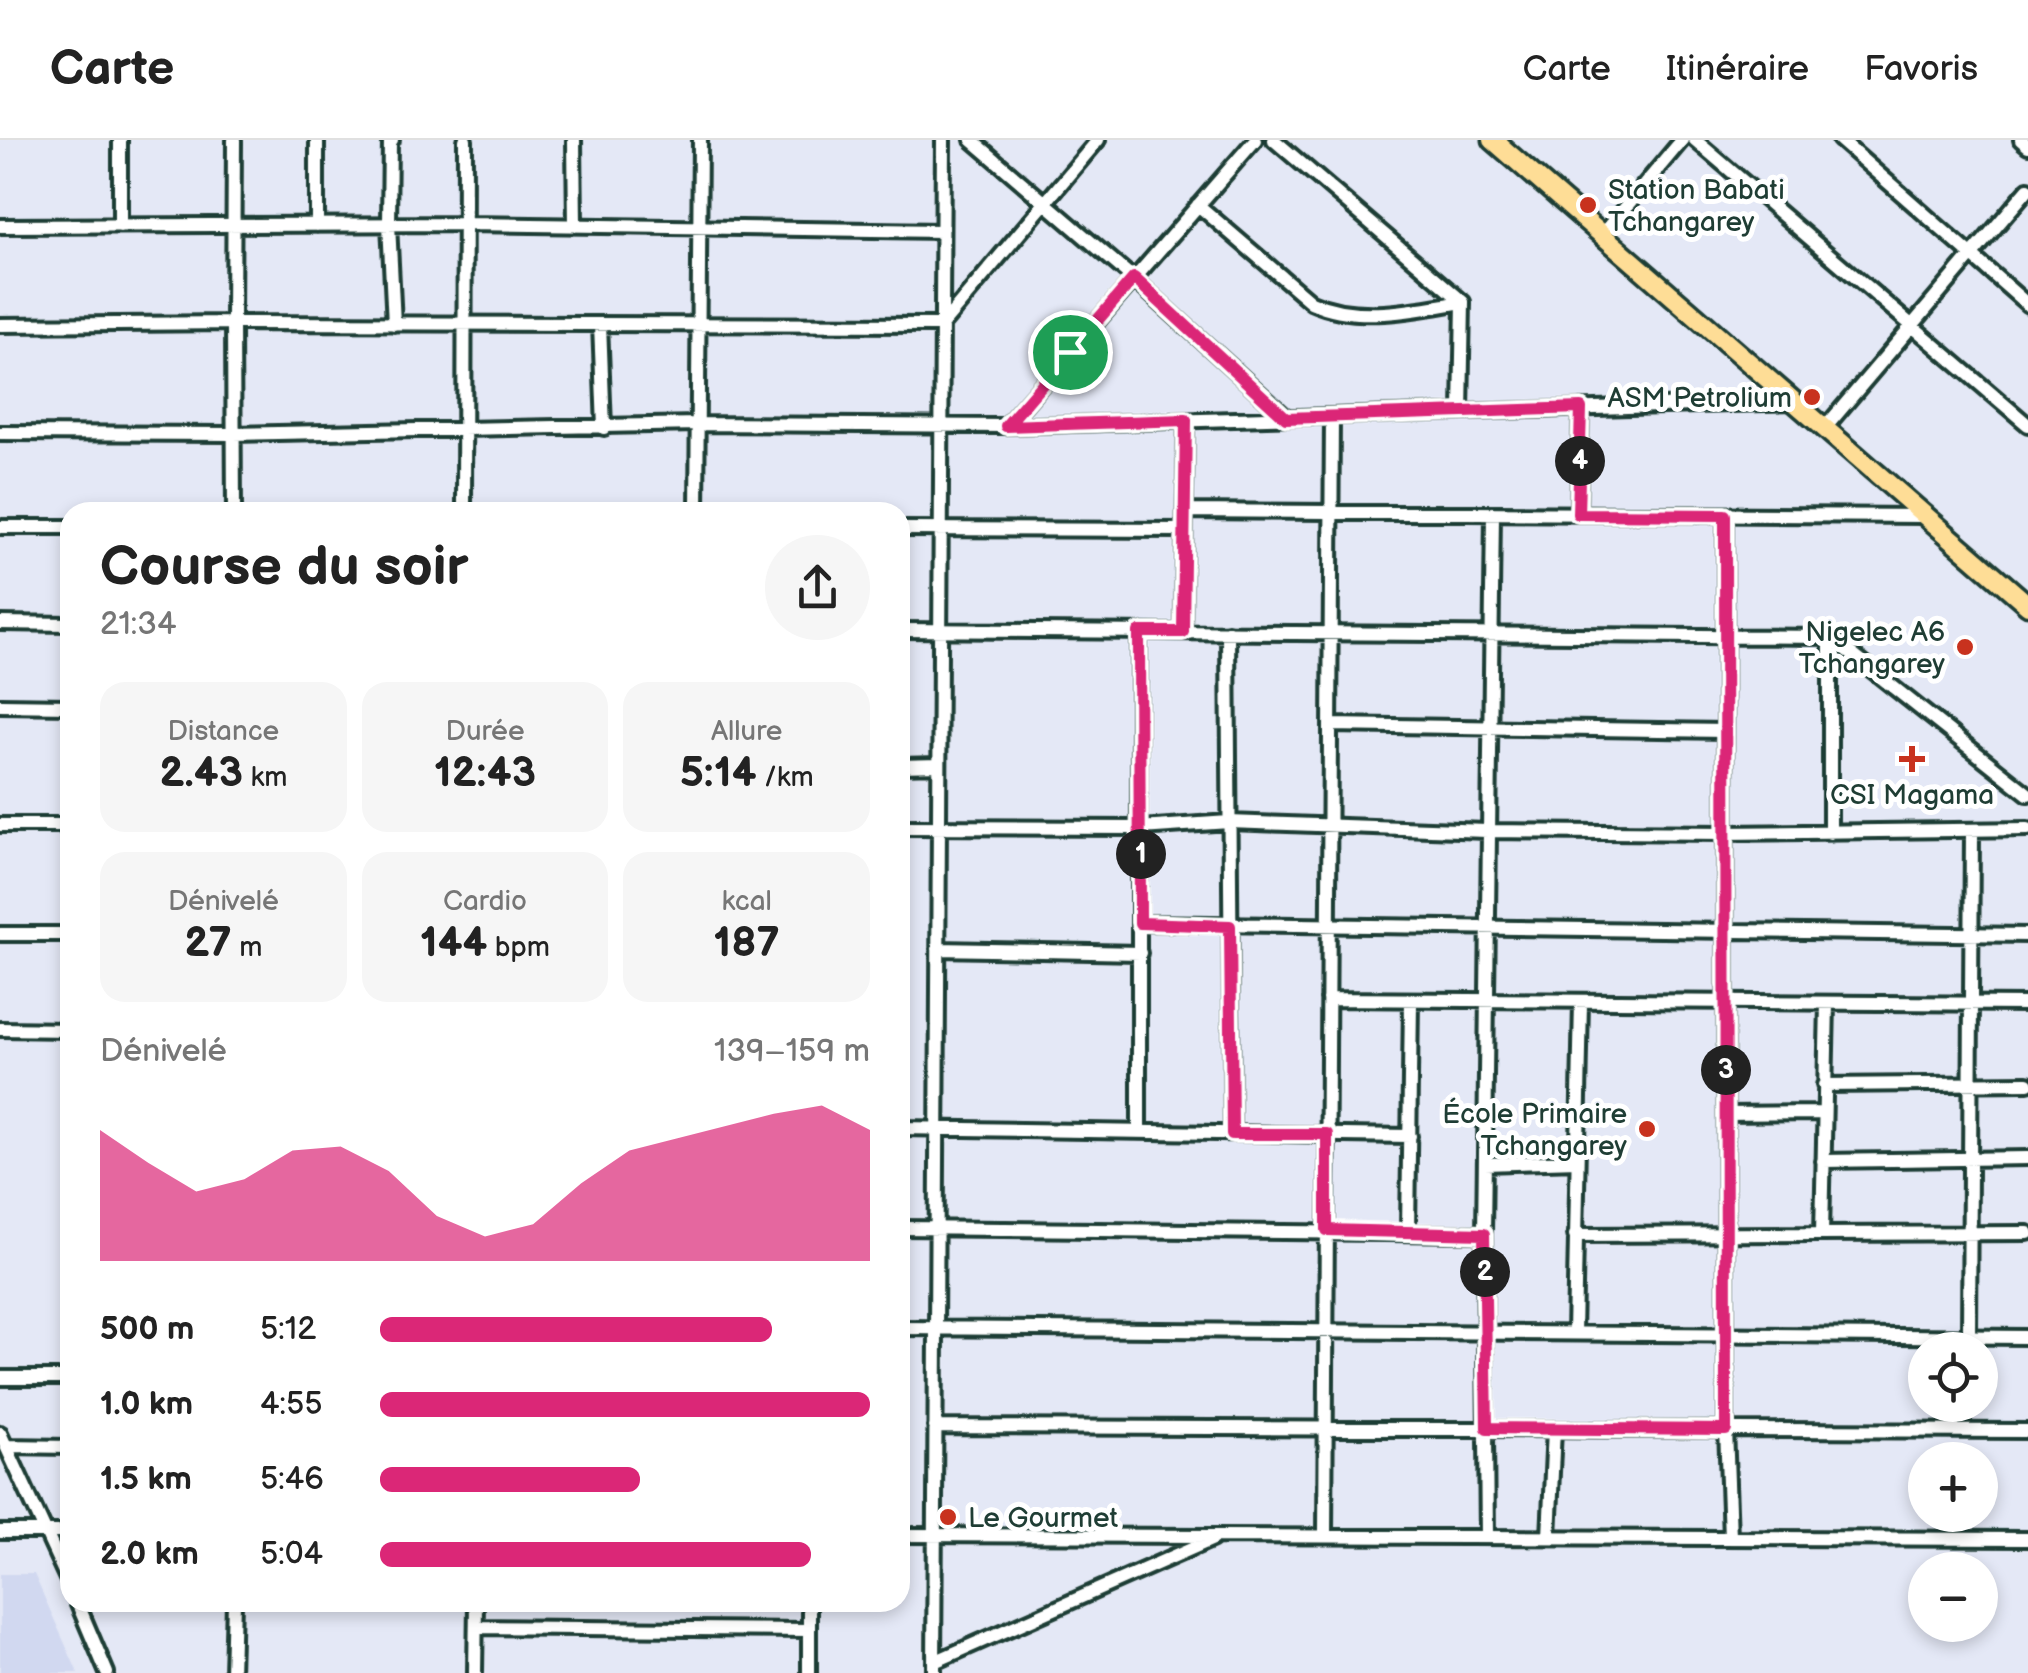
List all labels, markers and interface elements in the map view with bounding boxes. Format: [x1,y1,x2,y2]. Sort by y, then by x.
text: Carte [50,41,174,98]
text: Carte [1523,48,1611,91]
text: Itinéraire [1666,48,1809,91]
text: Favoris [1864,48,1978,91]
place label: Station Babati Tchangarey [1608,174,1785,239]
marker: Station Babati Tchangarey [1577,194,1599,216]
pin [1028,310,1113,395]
icon: arrive [1043,325,1098,380]
place label: ASM Petrolium [1608,382,1792,415]
marker: ASM Petrolium [1801,386,1823,408]
pin: 4 [1555,436,1605,486]
text: 4 [1572,444,1588,477]
text: Course du soir [100,534,468,601]
button: share [765,535,870,640]
text: 21:34 [100,605,176,644]
place label: Nigelec A6 Tchangarey [1799,616,1945,681]
marker: Nigelec A6 Tchangarey [1954,636,1976,658]
text: Distance [167,715,279,748]
text: Durée [445,715,525,748]
text: Allure [711,715,782,748]
marker: CSI Magama [1899,746,1925,772]
text: 2.43 [159,748,243,799]
text: 12:43 [434,748,536,799]
text: 5:14 [680,748,756,799]
text: km [243,761,287,794]
text: /km [756,761,814,794]
place label: CSI Magama [1830,779,1994,812]
pin: 1 [1116,829,1166,879]
text: 1 [1135,837,1147,870]
text: Dénivelé [168,885,279,918]
text: Cardio [443,885,527,918]
text: kcal [722,885,772,918]
text: 27 [184,918,232,969]
text: 144 [420,918,487,969]
text: 187 [714,918,780,969]
text: m [232,931,262,964]
text: bpm [487,931,550,964]
text: Dénivelé [100,1032,227,1071]
text: 139–159 m [714,1032,870,1071]
pin: 3 [1701,1045,1751,1095]
text: 3 [1718,1053,1734,1086]
place label: École Primaire Tchangarey [1442,1097,1627,1163]
marker: École Primaire Tchangarey [1636,1118,1658,1140]
pin: 2 [1460,1247,1510,1297]
text: 2 [1477,1255,1493,1288]
text: 500 m [100,1310,194,1349]
text: 5:12 [260,1310,316,1349]
map controls [1908,1332,1998,1642]
button: locate [1908,1332,1998,1422]
text: 1.0 km [100,1385,193,1424]
text: 4:55 [260,1385,323,1424]
button: + [1908,1442,1998,1532]
text: 1.5 km [100,1460,192,1499]
text: 5:46 [260,1460,324,1499]
place label: Le Gourmet [968,1502,1119,1535]
marker: Le Gourmet [937,1506,959,1528]
text: 2.0 km [100,1535,199,1574]
text: 5:04 [260,1535,323,1574]
button: − [1908,1552,1998,1642]

